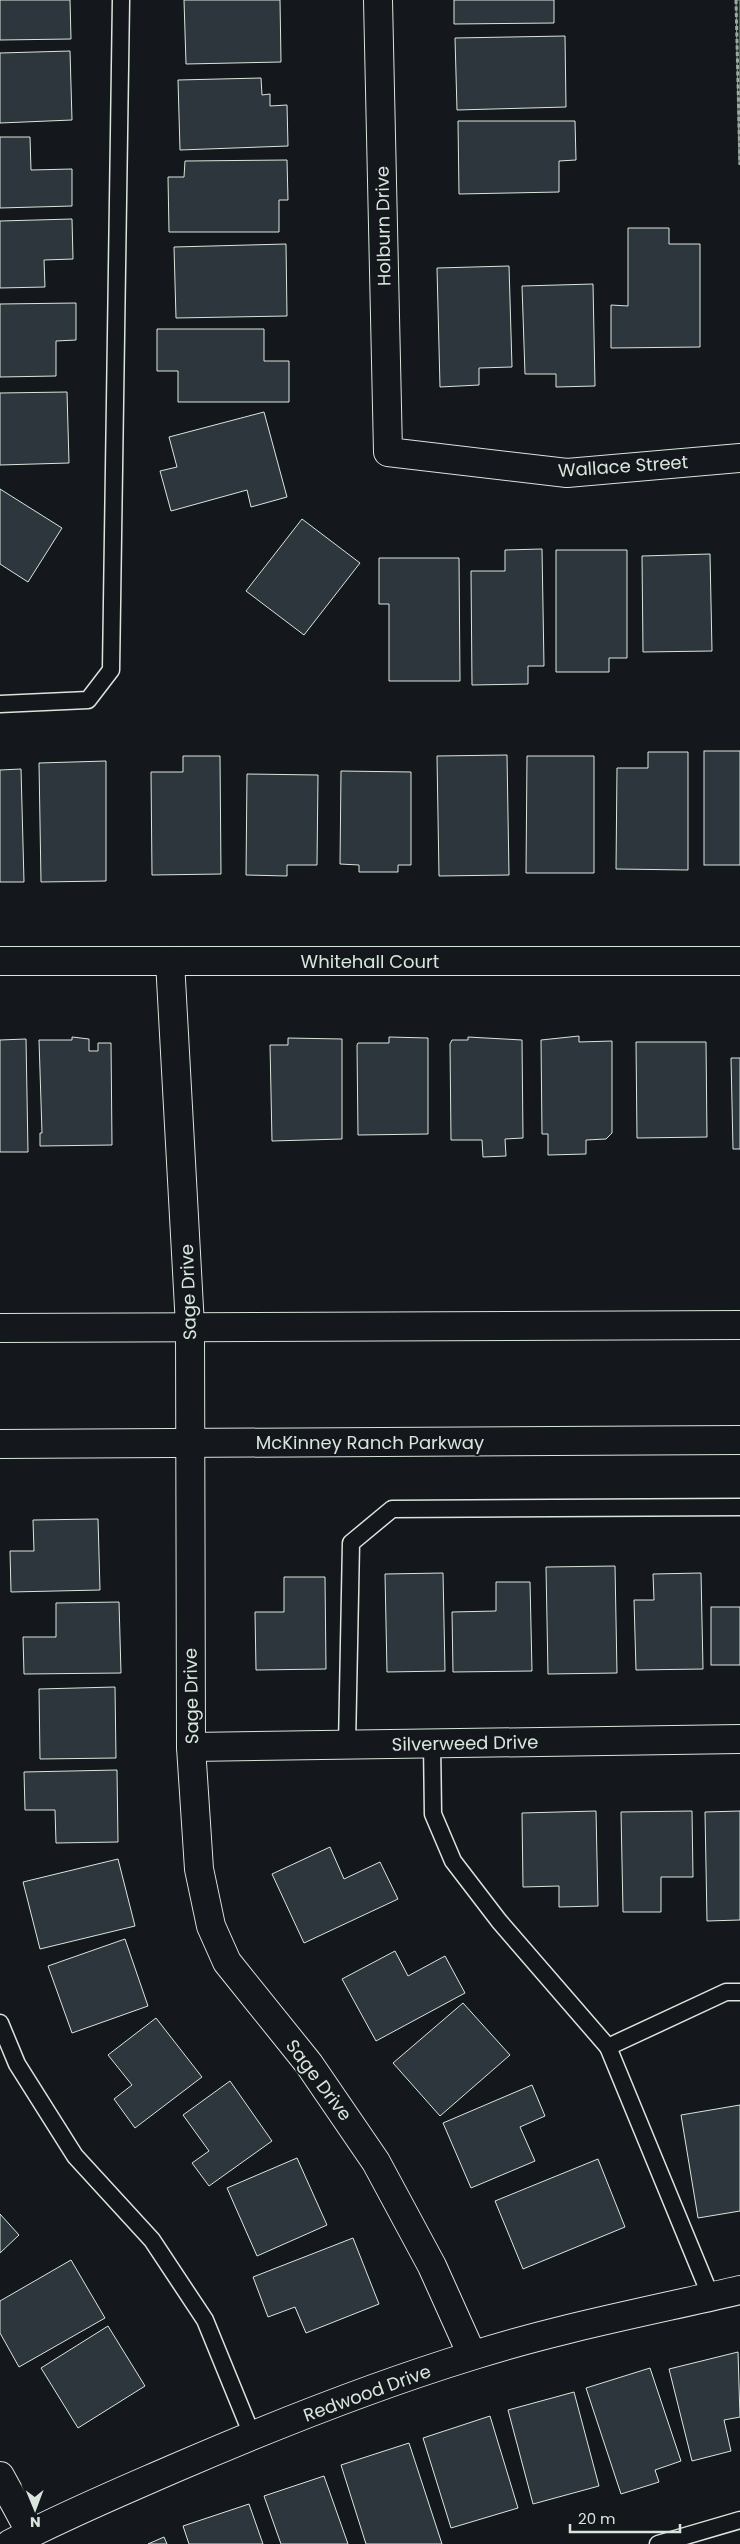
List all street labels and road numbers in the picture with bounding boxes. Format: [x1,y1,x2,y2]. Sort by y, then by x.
street label: Holburn Drive [369,166,397,286]
street label: Wallace Street [557,449,689,483]
street label: Whitehall Court [301,949,439,974]
street label: Sage Drive [174,1244,202,1340]
street label: McKinney Ranch Parkway [256,1430,484,1455]
street label: Sage Drive [178,1648,204,1744]
street label: Silverweed Drive [392,1729,538,1757]
street label: Sage Drive [280,2034,358,2126]
street label: Redwood Drive [300,2358,434,2428]

